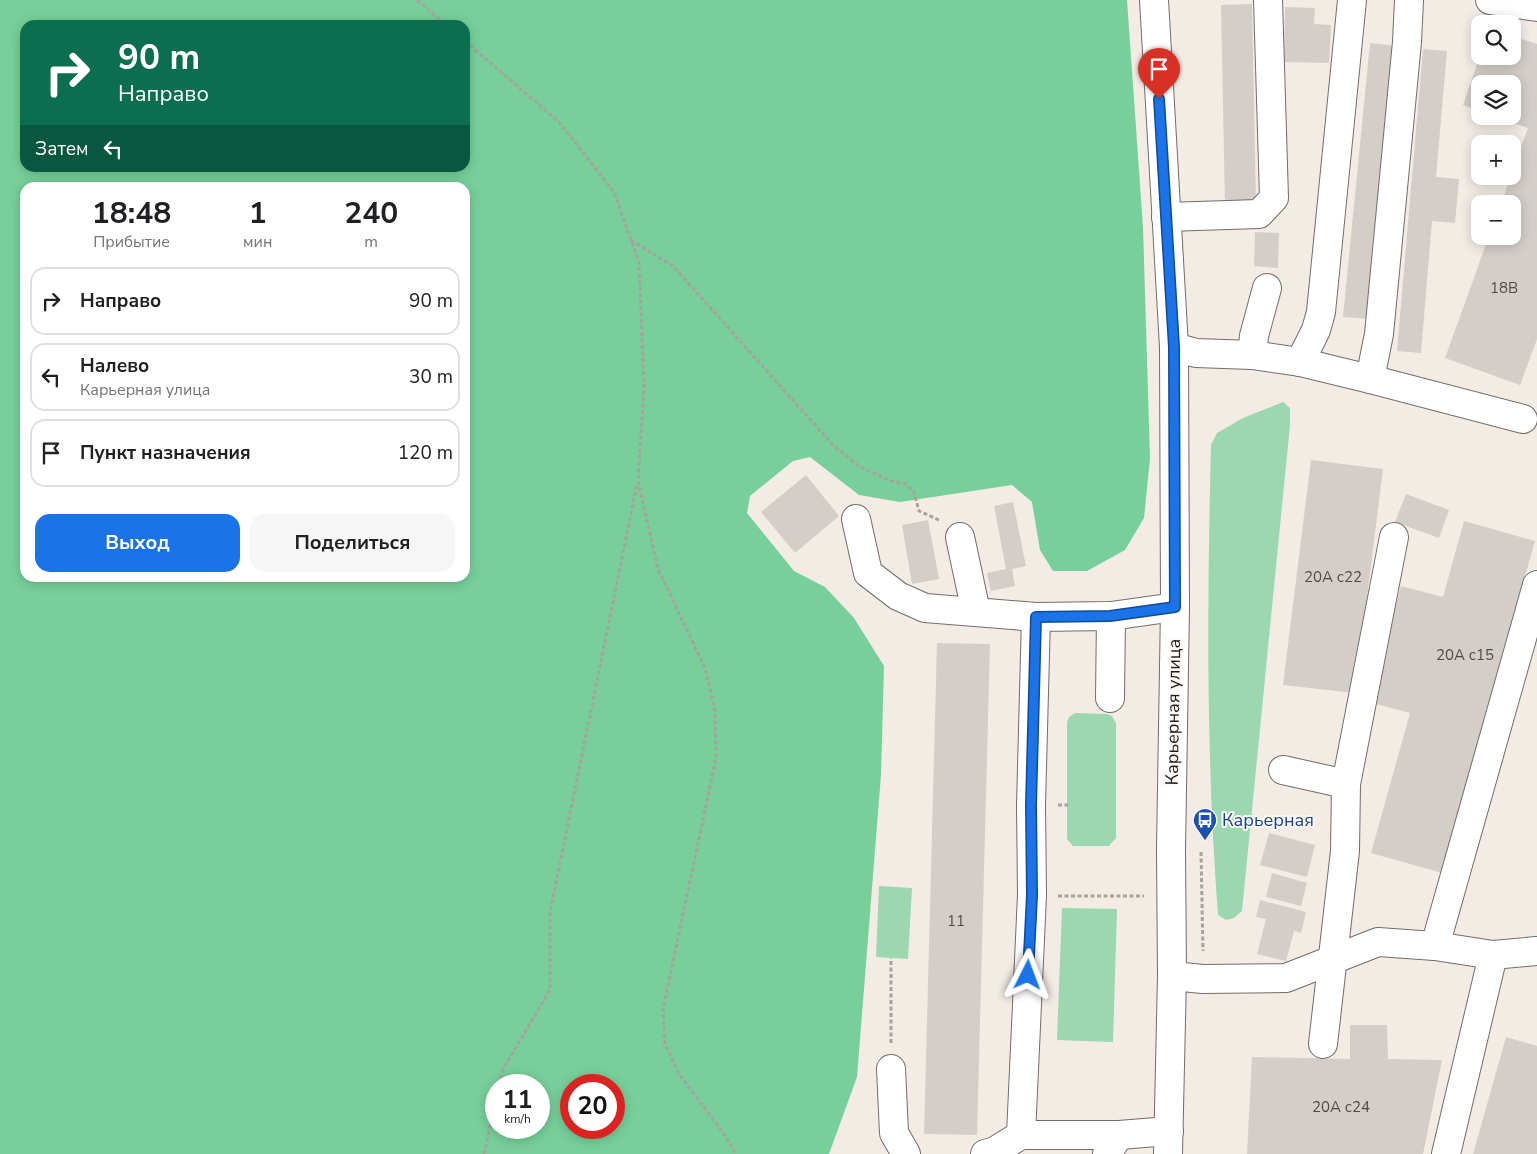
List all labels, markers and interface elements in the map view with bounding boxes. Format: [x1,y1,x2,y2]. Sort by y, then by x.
map controls [1471,15,1521,245]
button: search [1471,15,1521,65]
text: 90 m [118,34,200,81]
icon: right [35,40,100,105]
pin [1138,48,1180,99]
icon: arrive [1145,55,1173,83]
button: layers [1471,75,1521,125]
text: Направо [118,79,209,109]
icon: left [99,135,127,163]
button: + [1471,135,1521,185]
text: Затем [35,136,89,162]
text: 18:48 [92,193,171,234]
text: 1 [249,193,267,234]
text: 240 [344,193,398,234]
button: − [1471,195,1521,245]
text: Прибытие [93,231,170,253]
text: мин [243,231,272,253]
text: m [364,231,378,253]
house number: 18В [1490,278,1518,298]
icon: right [37,287,65,315]
text: Направо [80,288,161,314]
text: 90 m [409,288,453,314]
text: Налево [80,353,149,379]
icon: left [37,363,65,391]
text: 30 m [409,364,453,390]
text: Карьерная улица [80,379,211,401]
icon: arrive [37,439,65,467]
text: Пункт назначения [80,440,251,466]
text: 120 m [398,440,453,466]
button: Выход [35,514,240,572]
button: Поделиться [250,514,455,572]
house number: 20А с22 [1304,567,1362,587]
street label: Карьерная улица [1160,638,1186,786]
house number: 20А с15 [1436,645,1494,665]
bus stop icon: Карьерная [1192,807,1218,841]
place label: Карьерная [1222,808,1314,832]
house number: 11 [947,911,965,931]
position arrow [1001,948,1053,1000]
speed limit sign: 20 [560,1074,625,1139]
text: 11 [502,1083,533,1117]
house number: 20А с24 [1312,1097,1370,1117]
text: km/h [504,1111,531,1127]

